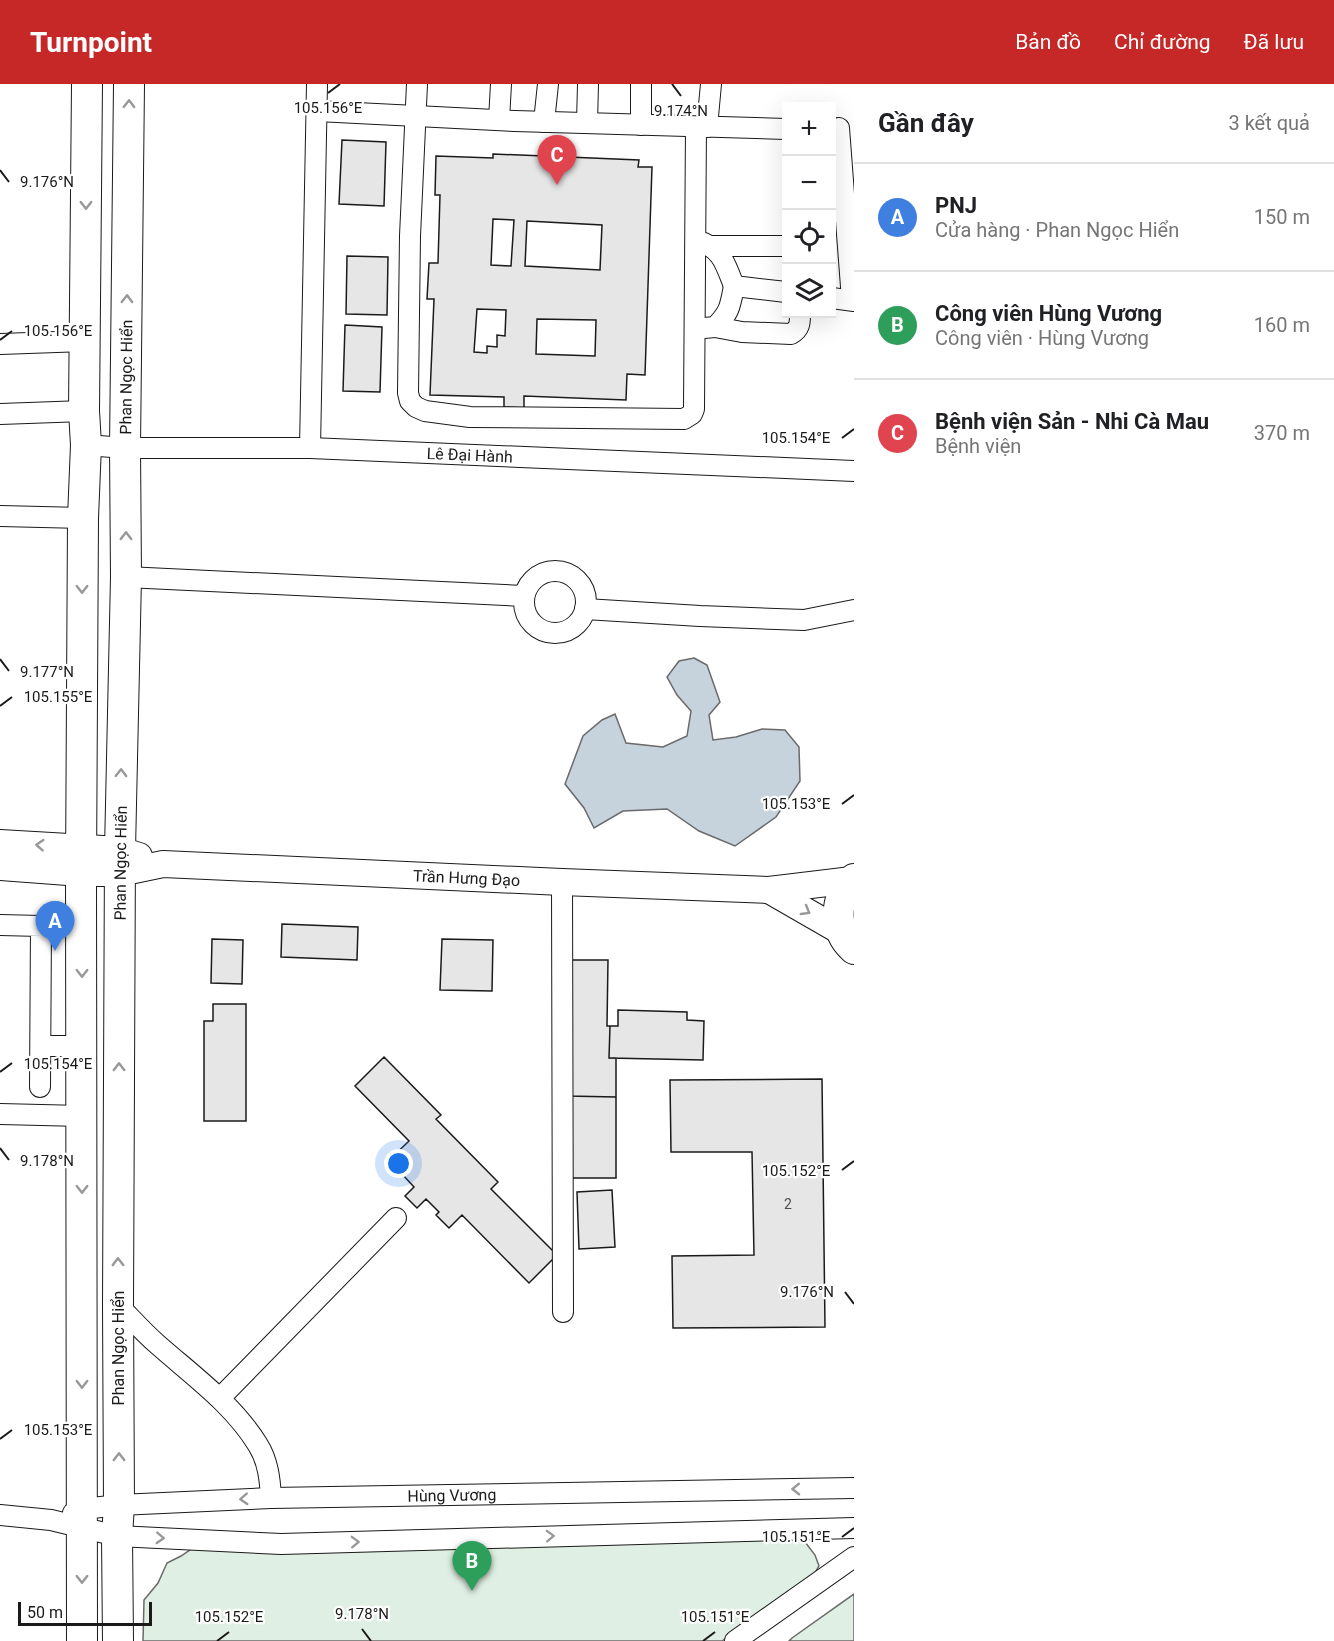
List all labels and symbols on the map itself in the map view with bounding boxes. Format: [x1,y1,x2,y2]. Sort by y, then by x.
one-way arrow [123,99,135,108]
text: 105.156°E [294,99,363,117]
text: 9.174°N [654,102,708,120]
pin: C [538,135,576,185]
text: 9.176°N [20,173,74,191]
one-way arrow [80,201,92,210]
one-way arrow [121,294,133,303]
street label: Phan Ngọc Hiển [116,320,136,435]
text: 105.156°E [24,322,93,340]
text: 105.154°E [762,429,831,447]
street label: Lê Đại Hành [426,443,513,466]
one-way arrow [120,531,132,540]
one-way arrow [76,585,88,594]
text: 9.177°N [20,663,74,681]
text: 105.155°E [24,688,93,706]
one-way arrow [115,768,128,777]
text: 105.153°E [762,795,831,813]
street label: Phan Ngọc Hiển [110,805,130,921]
one-way arrow [36,839,45,852]
street label: Trần Hưng Đạo [413,866,521,890]
pin: A [36,902,74,951]
one-way arrow [799,903,810,915]
one-way arrow [76,969,88,978]
text: 105.154°E [24,1055,93,1073]
one-way arrow [113,1062,125,1071]
your location [384,1149,413,1178]
text: 9.178°N [20,1152,74,1170]
text: 105.152°E [762,1162,831,1180]
one-way arrow [76,1185,88,1194]
house number: 2 [784,1196,792,1212]
one-way arrow [112,1257,124,1266]
text: 9.176°N [780,1283,834,1301]
street label: Phan Ngọc Hiển [109,1291,128,1405]
one-way arrow [76,1380,88,1389]
text: 105.153°E [24,1421,93,1439]
one-way arrow [113,1452,125,1461]
one-way arrow [791,1483,800,1495]
street label: Hùng Vương [407,1485,496,1505]
one-way arrow [239,1493,248,1505]
text: 105.151°E [762,1528,831,1546]
one-way arrow [545,1530,554,1542]
one-way arrow [156,1532,165,1545]
one-way arrow [350,1535,359,1548]
pin: B [452,1542,492,1591]
one-way arrow [76,1575,88,1584]
scale bar [18,1599,152,1626]
text: 9.178°N [335,1605,389,1623]
text: 105.152°E [195,1608,264,1626]
text: 105.151°E [681,1608,750,1626]

